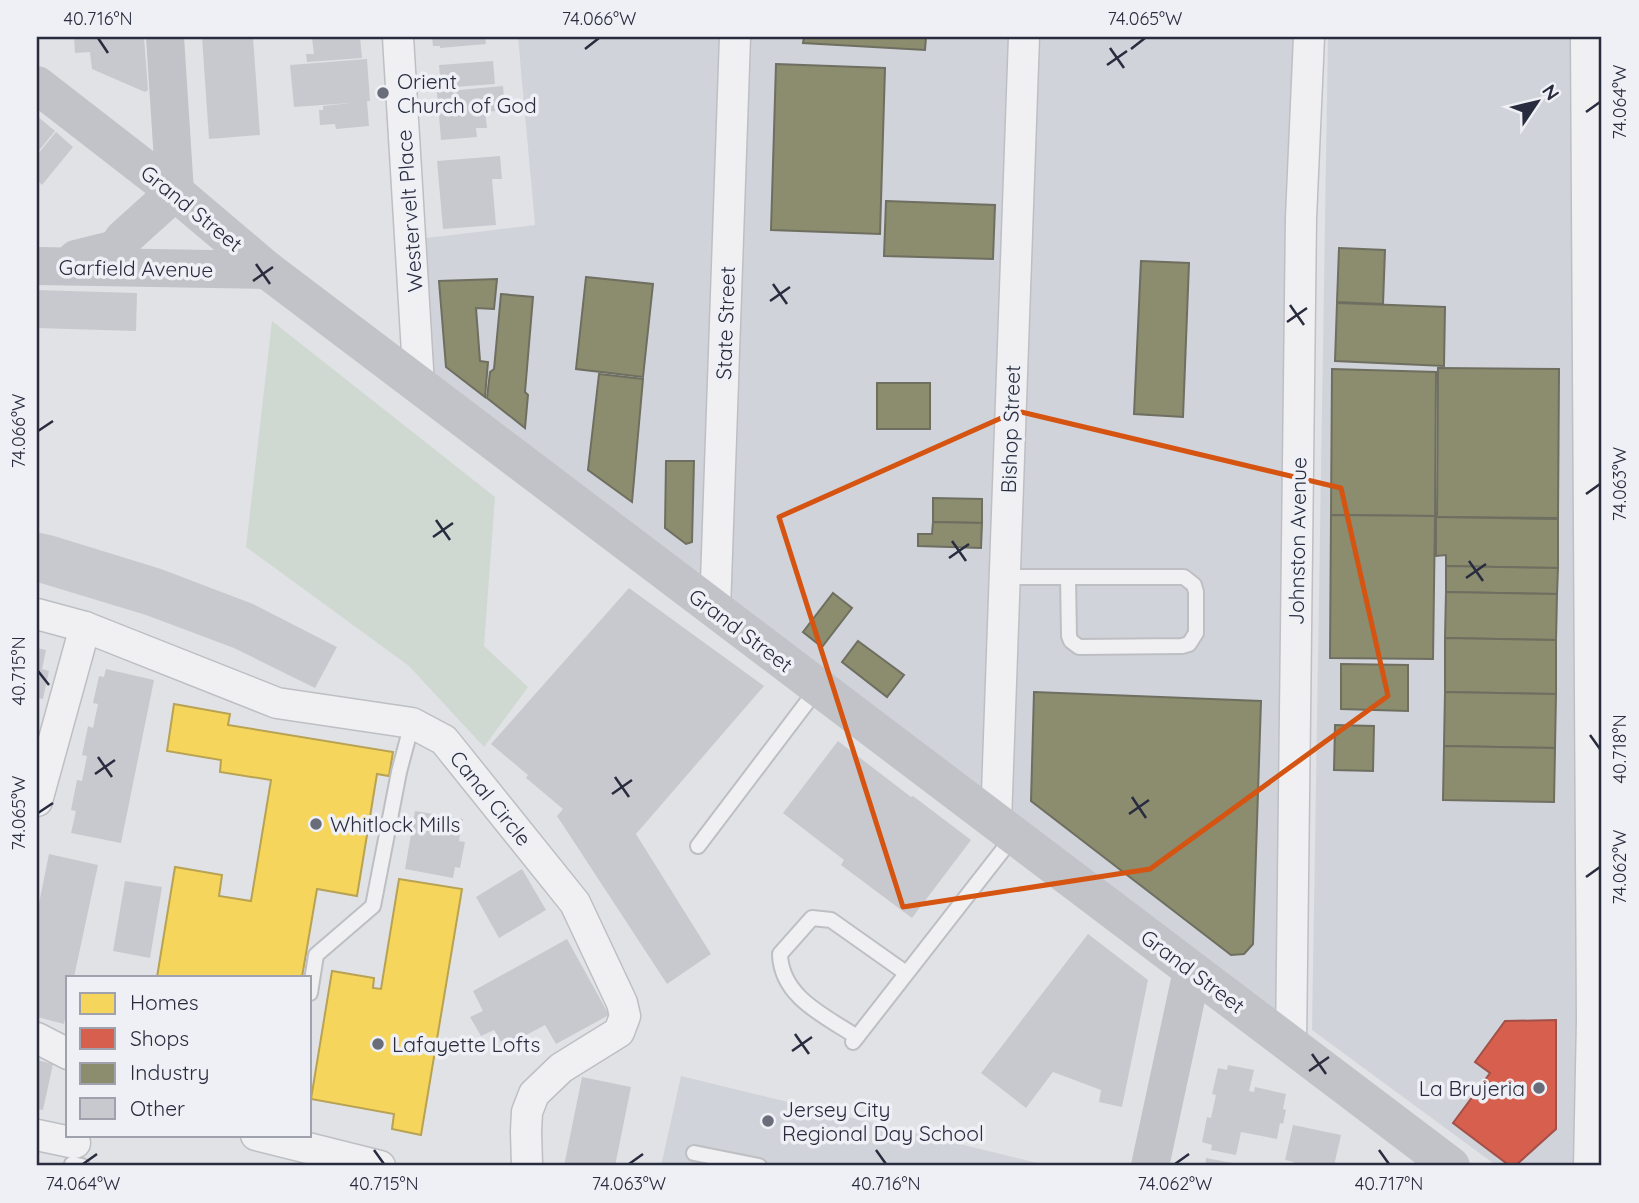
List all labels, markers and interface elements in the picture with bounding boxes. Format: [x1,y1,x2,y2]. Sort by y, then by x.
text: 40.716°N [64,7,132,30]
text: 74.066°W [562,7,636,30]
text: 74.065°W [1108,7,1182,30]
text: 74.064°W [1608,65,1631,139]
north arrow [1502,66,1572,136]
place label: Orient Church of God [397,68,537,118]
text: N [1537,80,1565,105]
marker: Orient Church of God [375,85,391,101]
street label: Westervelt Place [390,129,428,293]
street label: Grand Street [136,159,248,257]
street label: Garfield Avenue [59,254,213,282]
street label: State Street [710,266,740,380]
street label: Bishop Street [995,364,1025,494]
text: 74.066°W [7,394,30,468]
text: 74.063°W [1608,447,1631,521]
street label: Johnston Avenue [1283,457,1311,625]
street label: Grand Street [684,583,798,677]
text: 40.715°N [7,636,30,706]
text: 40.718°N [1608,714,1631,784]
street label: Canal Circle [445,745,537,851]
text: 74.065°W [7,776,30,850]
place label: Whitlock Mills [330,811,460,837]
marker: Whitlock Mills [308,816,324,832]
text: 74.062°W [1608,830,1631,905]
street label: Grand Street [1136,924,1250,1018]
legend [66,976,312,1136]
text: Homes [130,989,199,1015]
text: Shops [130,1025,189,1051]
place label: Lafayette Lofts [392,1031,540,1057]
marker: Lafayette Lofts [370,1036,386,1052]
text: Industry [130,1059,209,1085]
place label: La Brujeria [1419,1075,1525,1101]
marker: La Brujeria [1531,1080,1547,1096]
text: Other [130,1095,185,1121]
place label: Jersey City Regional Day School [782,1096,984,1146]
marker: Jersey City Regional Day School [760,1113,776,1129]
text: 74.064°W [46,1172,120,1195]
text: 40.715°N [349,1172,419,1195]
text: 74.063°W [592,1172,666,1195]
text: 40.716°N [852,1172,920,1195]
text: 74.062°W [1138,1172,1213,1195]
text: 40.717°N [1355,1172,1423,1195]

